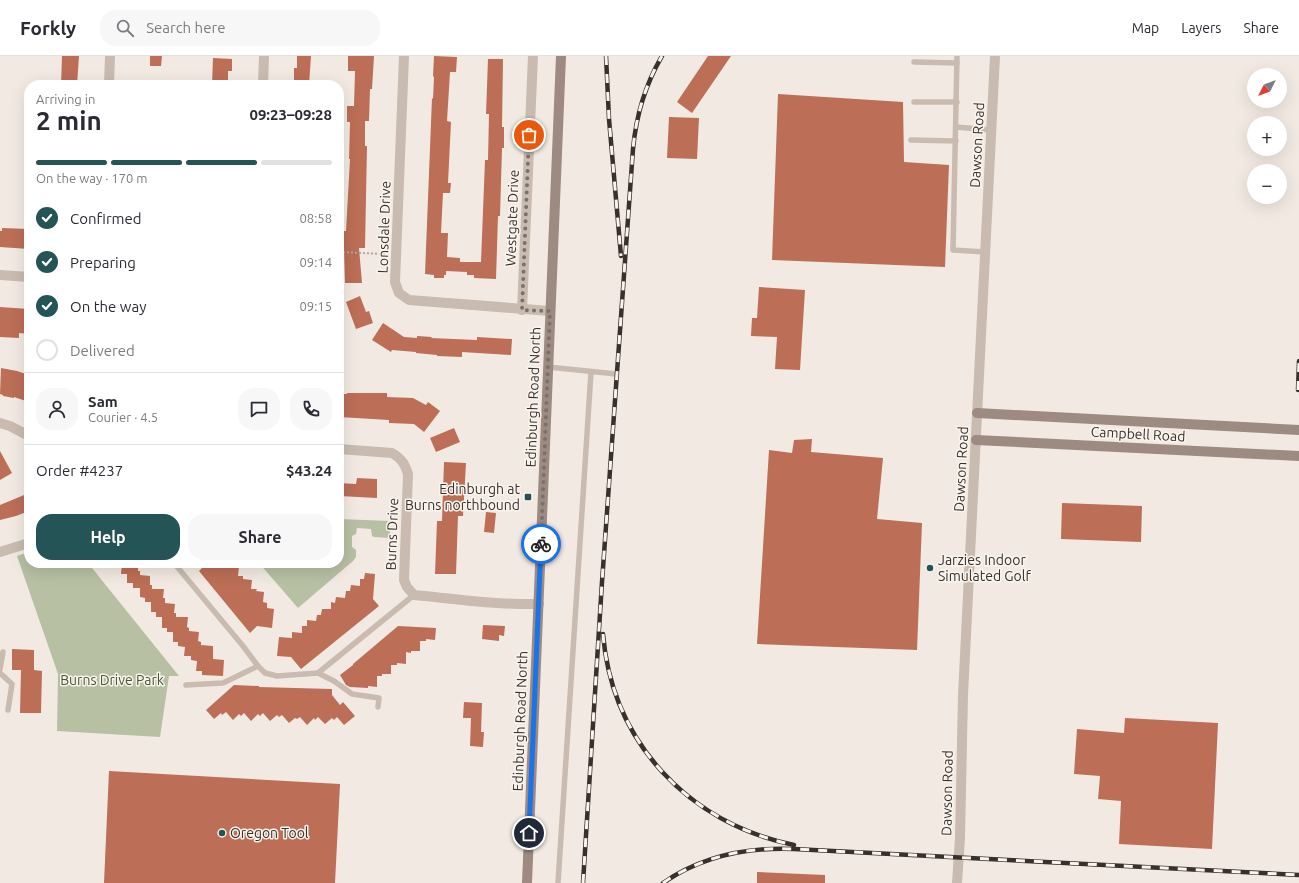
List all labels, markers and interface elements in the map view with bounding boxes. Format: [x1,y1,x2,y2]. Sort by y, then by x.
search box [100,10,380,46]
text: Forkly [20,17,76,39]
icon: search [114,17,136,39]
text: Search here [146,19,225,36]
text: Map [1132,20,1159,36]
text: Layers [1181,20,1221,36]
text: Share [1243,20,1279,36]
north arrow [1247,68,1287,108]
map controls [1247,68,1287,204]
text: Arriving in [36,92,95,106]
street label: Dawson Road [967,102,987,188]
text: 2 min [36,106,102,135]
text: 09:23–09:28 [249,106,332,123]
button: + [1247,116,1287,156]
pin [512,118,546,152]
icon: bag [518,124,540,146]
button: − [1247,164,1287,204]
street label: Westgate Drive [502,169,522,267]
text: On the way · 170 m [36,171,148,185]
street label: Lonsdale Drive [374,181,394,273]
icon: check [36,207,58,229]
text: Confirmed [70,210,142,227]
text: 08:58 [299,211,332,225]
icon: check [36,251,58,273]
text: Preparing [70,254,136,271]
text: 09:14 [299,255,332,269]
icon: check [36,295,58,317]
text: On the way [70,298,146,315]
text: 09:15 [299,299,332,313]
street label: Edinburgh Road North [523,327,543,467]
text: Delivered [70,342,135,359]
button: person [36,388,78,430]
button: chat [238,388,280,430]
button: phone [290,388,332,430]
text: Sam [88,393,118,410]
text: Courier · 4.5 [88,410,158,424]
street label: Campbell Road [1090,424,1186,444]
street label: Dawson Road [951,426,971,512]
text: Order #4237 [36,462,123,479]
text: $43.24 [286,462,332,479]
place label: Edinburgh at Burns northbound [405,481,520,513]
marker: Edinburgh at Burns northbound [523,492,533,502]
street label: Burns Drive [383,497,401,571]
button: Help [36,514,180,560]
button: Share [188,514,332,560]
courier [521,524,561,564]
icon: bike [530,533,552,555]
place label: Jarzies Indoor Simulated Golf [938,552,1031,584]
marker: Jarzies Indoor Simulated Golf [925,563,935,573]
street label: Edinburgh Road North [510,651,530,791]
park label: Burns Drive Park [60,672,164,688]
street label: Dawson Road [938,750,956,836]
pin [512,816,546,850]
icon: home [518,822,540,844]
place label: Oregon Tool [230,825,309,841]
marker: Oregon Tool [217,828,227,838]

